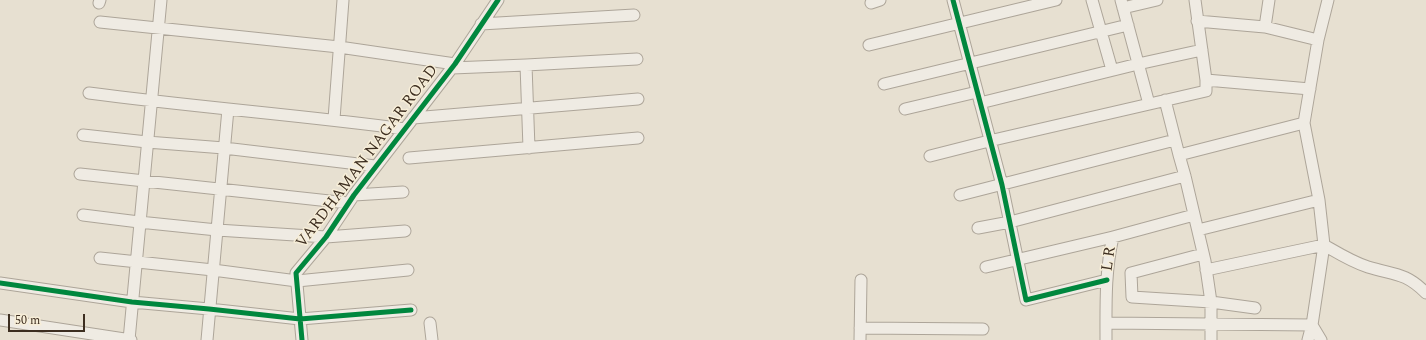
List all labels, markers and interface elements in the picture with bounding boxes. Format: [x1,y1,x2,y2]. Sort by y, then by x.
street label: VARDHAMAN NAGAR ROAD [293,62,443,252]
street label: L R [1099,245,1121,273]
scale bar [10,306,87,332]
text: 50 m [15,311,40,330]

